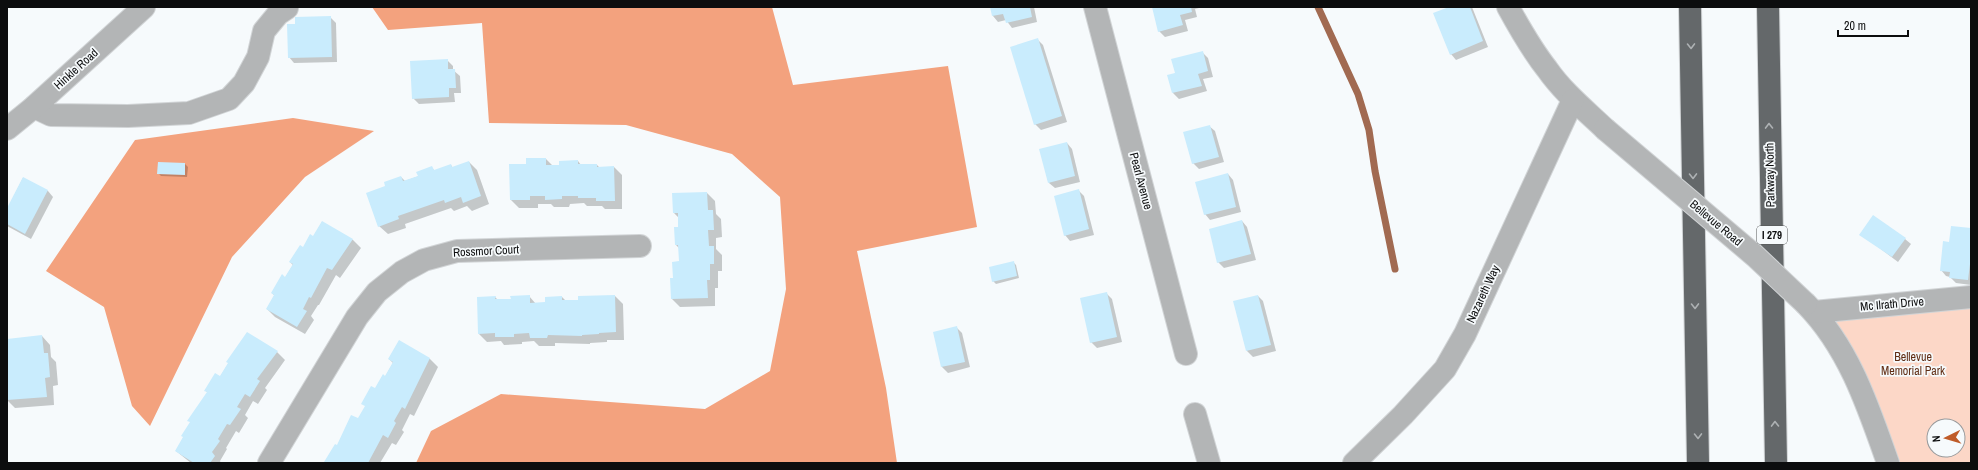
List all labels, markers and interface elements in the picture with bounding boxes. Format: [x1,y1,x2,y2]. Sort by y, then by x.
scale bar [1838,12,1908,38]
text: 20 m [1844,18,1866,34]
one-way arrow [1687,43,1695,49]
street label: Hinkle Road [51,45,101,93]
one-way arrow [1765,123,1774,129]
street label: Parkway North [1761,143,1779,207]
street label: Pearl Avenue [1126,151,1156,211]
one-way arrow [1689,173,1697,179]
street label: Bellevue Road [1686,196,1746,250]
road number: I 279 [1757,226,1787,244]
street label: Rossmor Court [453,241,520,261]
street label: Nazareth Way [1463,262,1503,325]
street label: Mc Ilrath Drive [1859,293,1925,315]
one-way arrow [1691,303,1699,309]
park label: Bellevue Memorial Park [1881,349,1945,379]
north arrow [1926,418,1966,458]
one-way arrow [1771,421,1779,427]
one-way arrow [1693,433,1702,439]
text: N [1929,435,1943,443]

